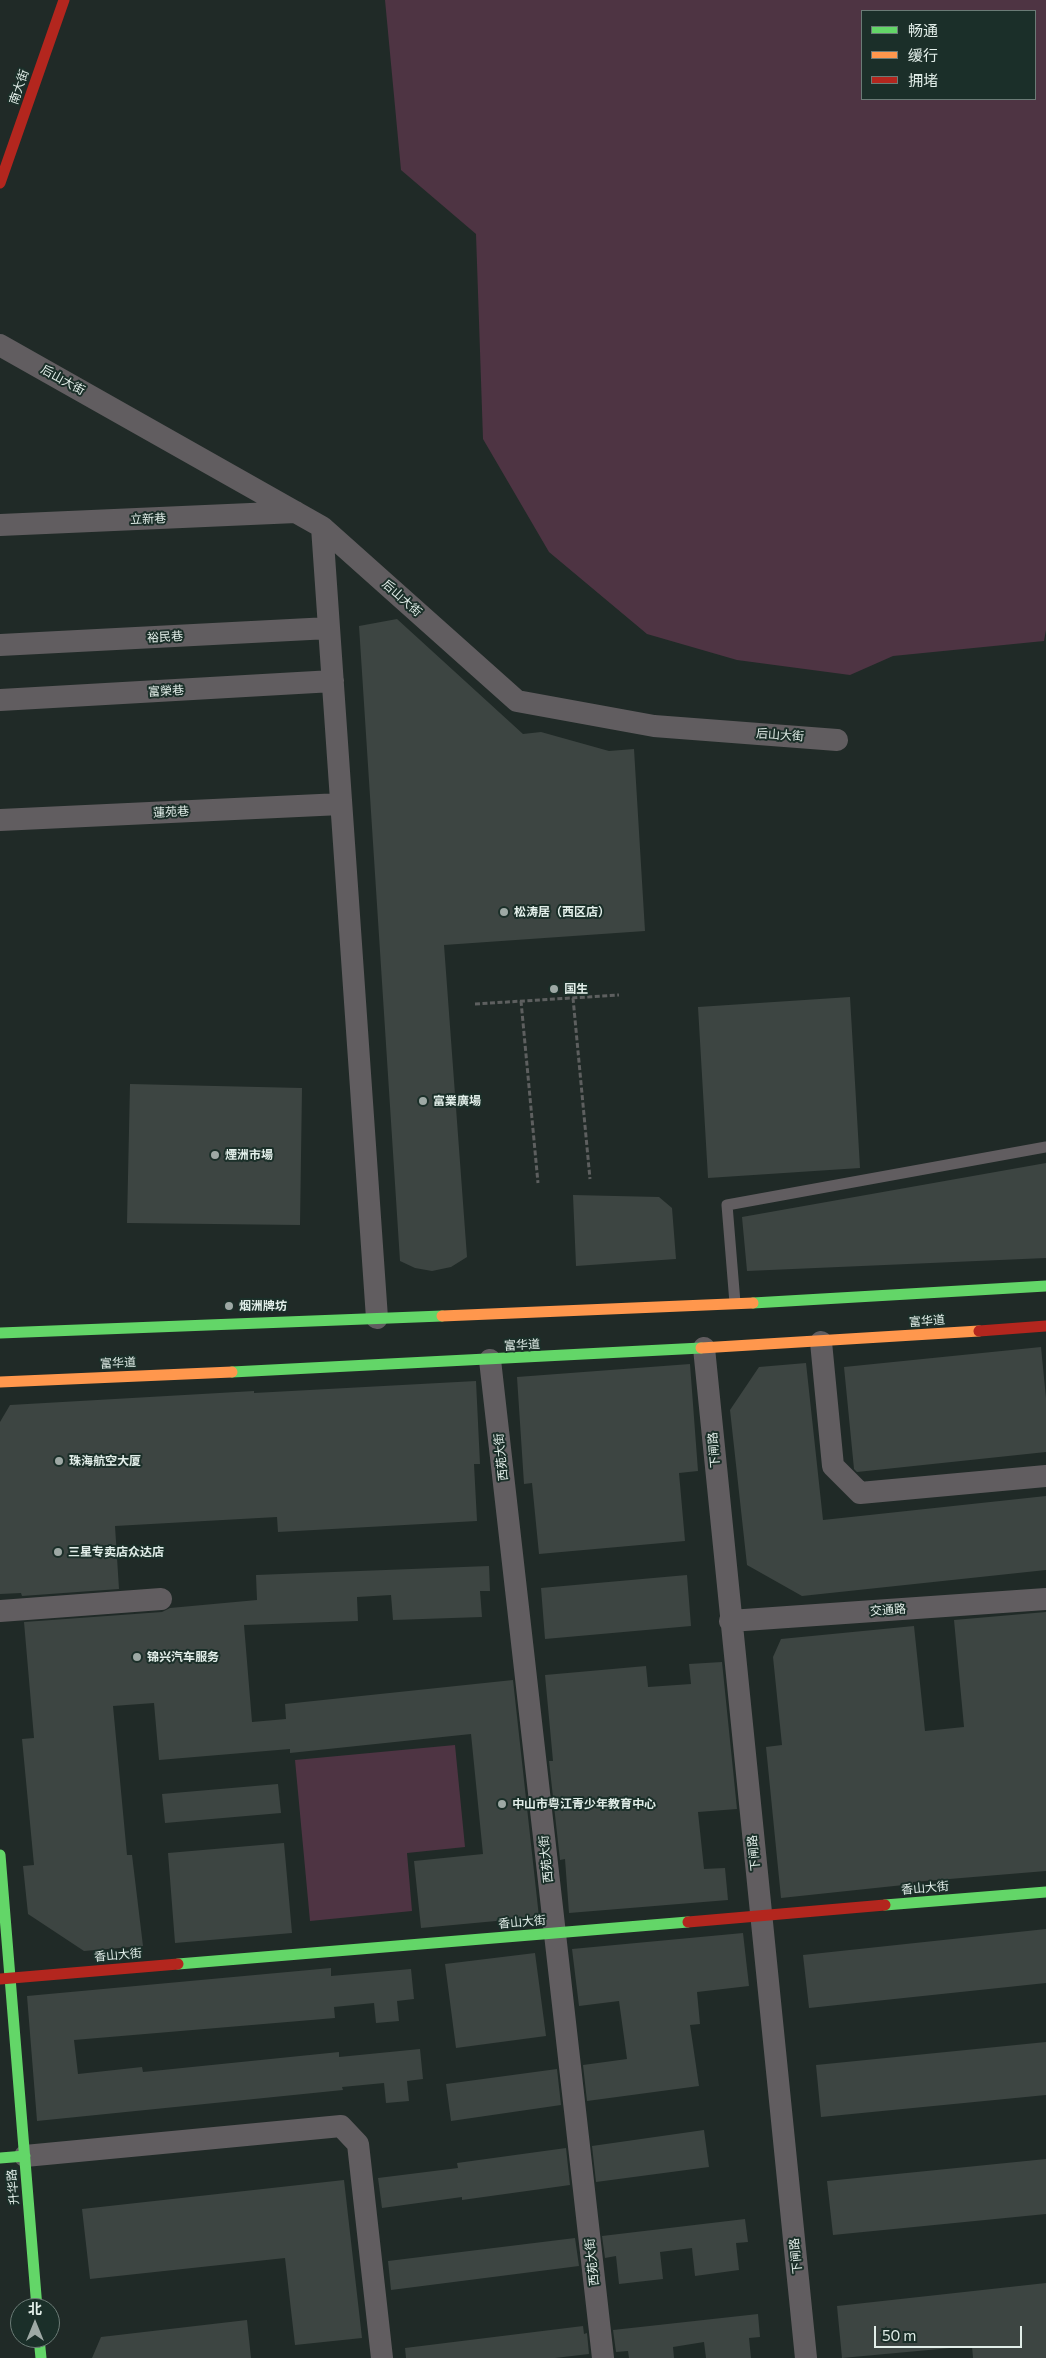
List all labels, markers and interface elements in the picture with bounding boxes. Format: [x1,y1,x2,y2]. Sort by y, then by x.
legend [861,10,1036,100]
text: 畅通 [908,21,938,39]
text: 缓行 [908,46,938,64]
street label: 南大街 [6,68,32,106]
text: 拥堵 [908,71,938,89]
street label: 后山大街 [39,362,87,398]
street label: 立新巷 [130,511,166,527]
street label: 后山大街 [379,577,425,619]
street label: 裕民巷 [147,629,183,645]
street label: 富榮巷 [148,683,184,699]
street label: 后山大街 [756,726,804,744]
street label: 蓮苑巷 [153,804,189,820]
place label: 松涛居（西区店） [514,905,610,919]
marker: 松涛居（西区店） [498,906,510,918]
place label: 国生 [564,982,588,996]
marker: 国生 [548,983,560,995]
place label: 富業廣場 [433,1094,481,1108]
marker: 富業廣場 [417,1095,429,1107]
place label: 煙洲市場 [225,1148,273,1162]
marker: 煙洲市場 [209,1149,221,1161]
place label: 烟洲牌坊 [239,1299,287,1313]
marker: 烟洲牌坊 [223,1300,235,1312]
street label: 富华道 [909,1313,945,1329]
street label: 富华道 [504,1337,540,1353]
street label: 富华道 [100,1355,136,1371]
street label: 下闸路 [705,1431,723,1469]
street label: 西苑大街 [491,1432,511,1482]
place label: 珠海航空大厦 [69,1454,141,1468]
marker: 珠海航空大厦 [53,1455,65,1467]
place label: 三星专卖店众达店 [68,1545,164,1559]
marker: 三星专卖店众达店 [52,1546,64,1558]
street label: 交通路 [870,1602,906,1618]
place label: 锦兴汽车服务 [147,1650,219,1664]
marker: 锦兴汽车服务 [131,1651,143,1663]
place label: 中山市粤江青少年教育中心 [512,1797,656,1811]
marker: 中山市粤江青少年教育中心 [496,1798,508,1810]
street label: 西苑大街 [536,1834,556,1884]
street label: 下闸路 [745,1834,763,1872]
street label: 香山大街 [900,1879,950,1897]
street label: 香山大街 [497,1913,547,1931]
street label: 香山大街 [93,1946,143,1964]
street label: 升华路 [4,2168,22,2206]
street label: 西苑大街 [582,2237,602,2287]
street label: 下闸路 [787,2237,805,2275]
north arrow [10,2298,60,2348]
text: 北 [28,2300,42,2317]
scale bar [876,2316,1024,2348]
text: 50 m [882,2326,916,2344]

